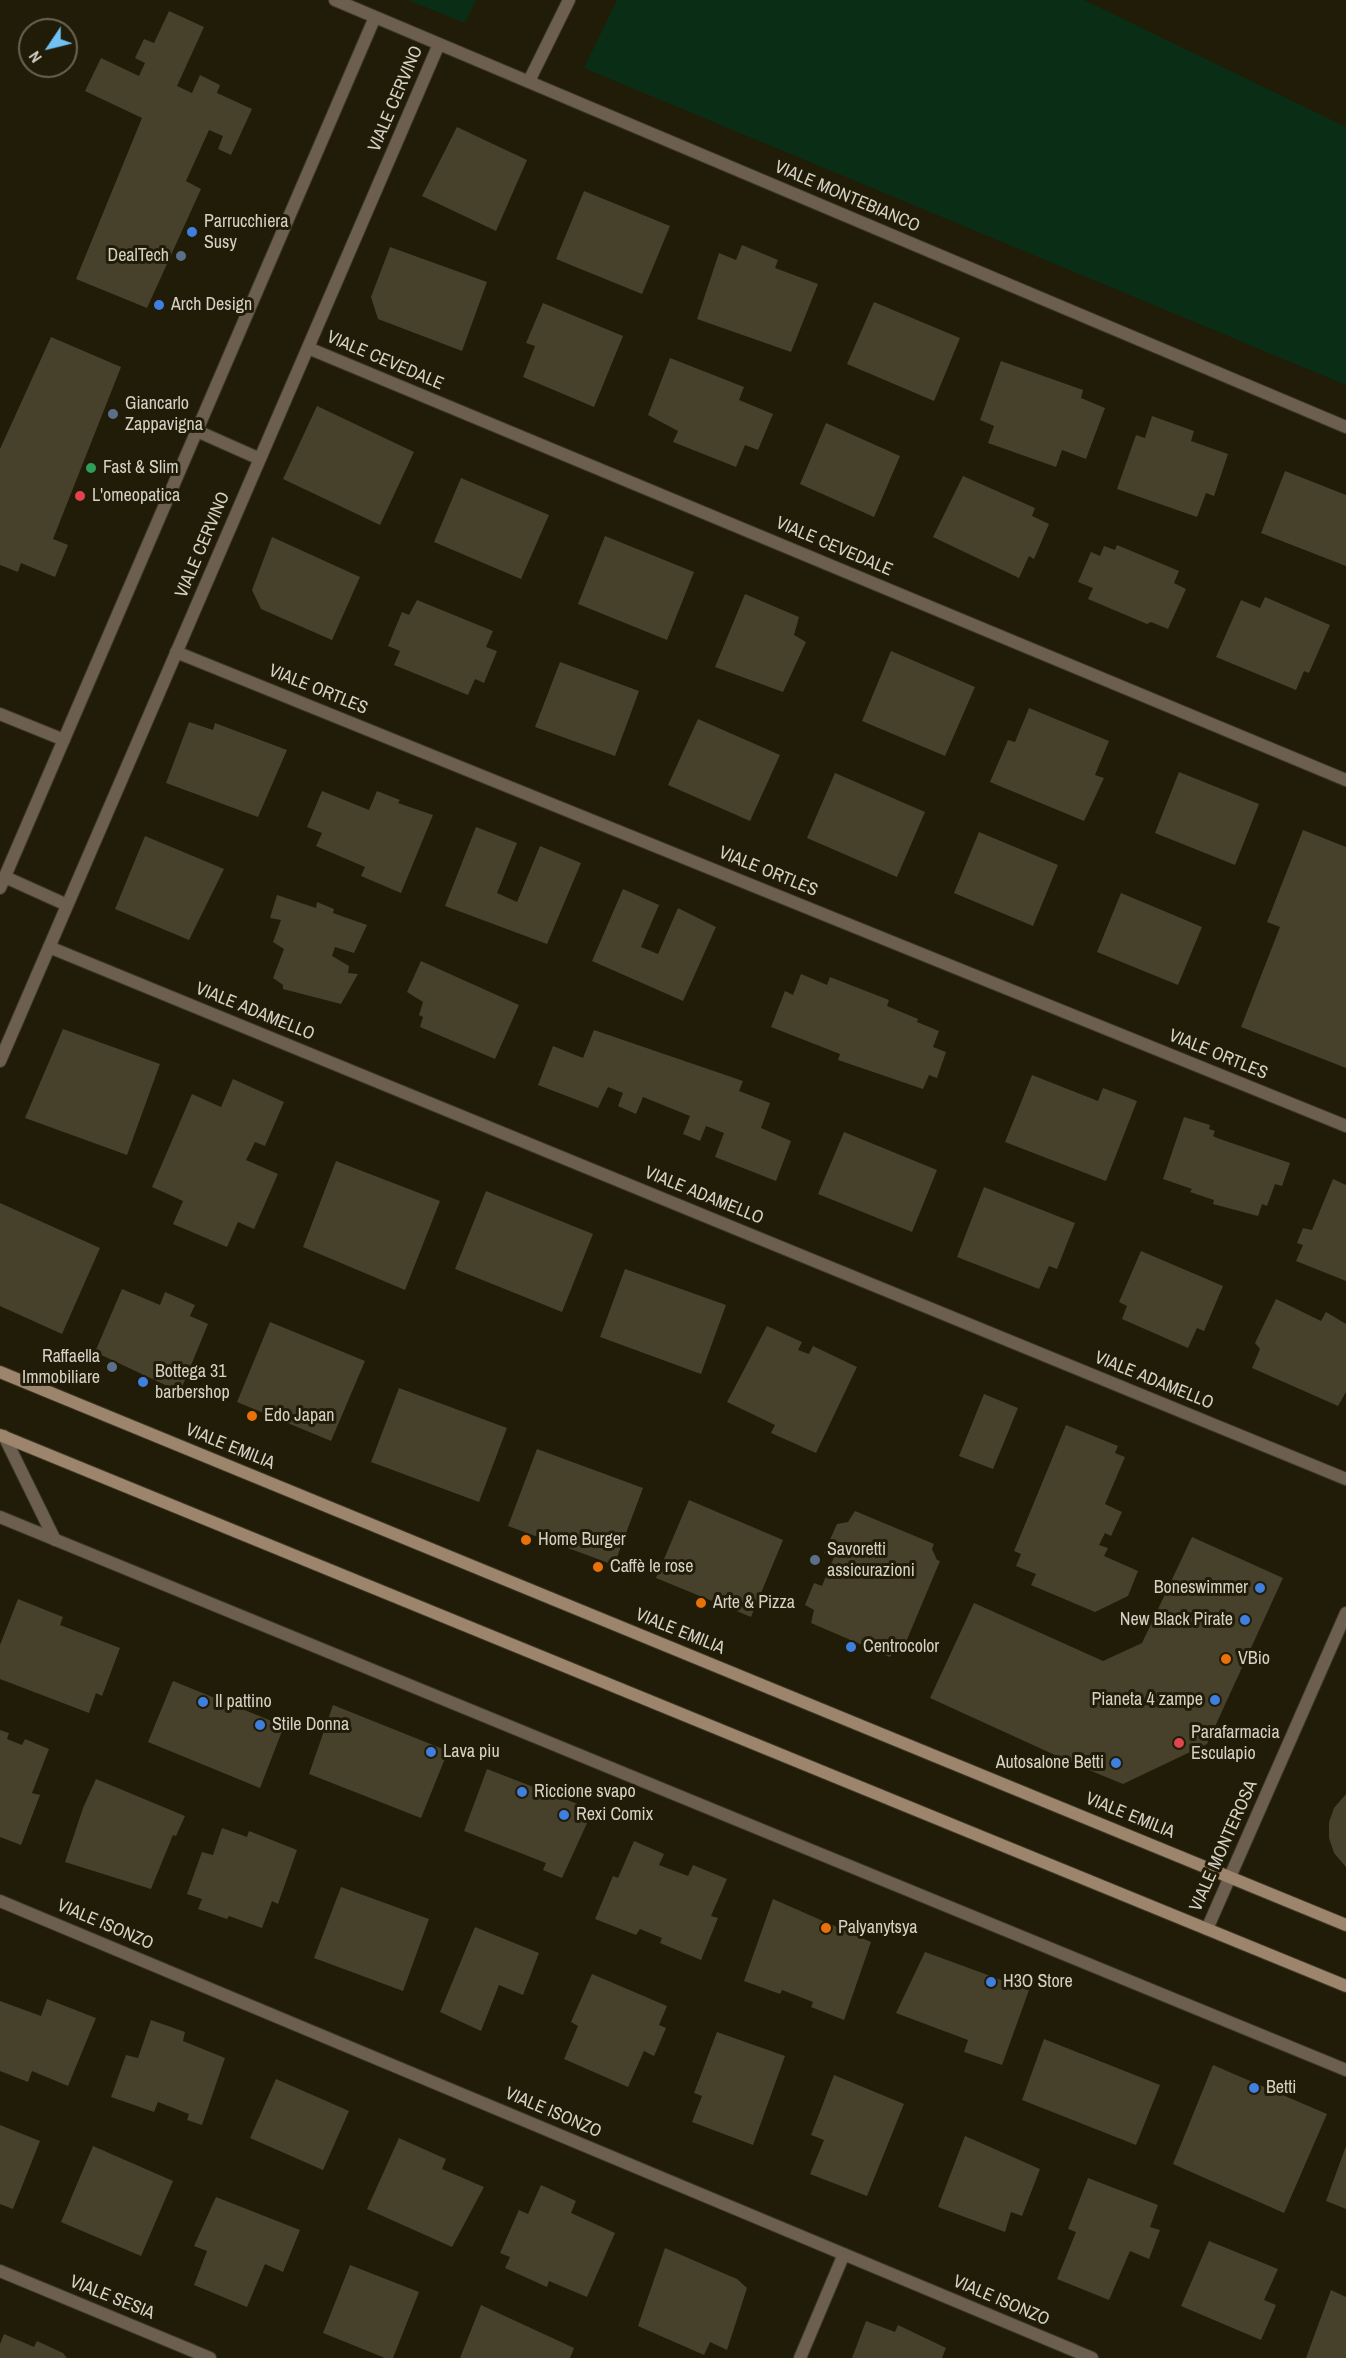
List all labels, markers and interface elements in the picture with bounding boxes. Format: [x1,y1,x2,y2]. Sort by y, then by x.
north arrow [18,18,78,78]
street label: VIALE CERVINO [364,43,428,155]
text: N [23,47,47,67]
street label: VIALE MONTEBIANCO [771,157,923,237]
place label: Parrucchiera Susy [204,211,288,254]
marker: Parrucchiera Susy [185,225,199,239]
place label: DealTech [107,245,169,267]
marker: DealTech [174,249,188,263]
place label: Arch Design [171,294,252,316]
marker: Arch Design [152,298,166,312]
street label: VIALE CEVEDALE [323,327,447,395]
place label: Giancarlo Zappavigna [125,393,203,436]
marker: Giancarlo Zappavigna [106,407,120,421]
place label: Fast & Slim [103,457,179,479]
marker: Fast & Slim [84,461,98,475]
place label: L'omeopatica [92,485,180,507]
marker: L'omeopatica [73,489,87,503]
street label: VIALE CERVINO [171,489,235,601]
street label: VIALE CEVEDALE [772,513,896,581]
street label: VIALE ORTLES [265,660,371,720]
street label: VIALE ORTLES [715,842,821,902]
street label: VIALE ADAMELLO [192,978,318,1046]
street label: VIALE ORTLES [1165,1025,1271,1085]
street label: VIALE ADAMELLO [641,1162,767,1230]
place label: Raffaella Immobiliare [22,1346,100,1388]
street label: VIALE ADAMELLO [1091,1347,1217,1415]
marker: Raffaella Immobiliare [105,1360,119,1374]
place label: Bottega 31 barbershop [155,1361,230,1404]
marker: Bottega 31 barbershop [136,1375,150,1389]
place label: Edo Japan [264,1405,335,1427]
marker: Edo Japan [245,1409,259,1423]
street label: VIALE EMILIA [182,1419,278,1475]
place label: Home Burger [538,1529,626,1551]
marker: Home Burger [519,1533,533,1547]
place label: Savoretti assicurazioni [827,1539,915,1582]
marker: Savoretti assicurazioni [808,1553,822,1567]
place label: Caffè le rose [610,1556,693,1578]
marker: Caffè le rose [591,1560,605,1574]
place label: Boneswimmer [1154,1577,1248,1599]
marker: Boneswimmer [1253,1581,1267,1595]
place label: Arte & Pizza [713,1592,795,1614]
marker: Arte & Pizza [694,1596,708,1610]
street label: VIALE EMILIA [632,1604,728,1660]
place label: New Black Pirate [1120,1609,1233,1631]
marker: New Black Pirate [1238,1613,1252,1627]
place label: Centrocolor [863,1636,939,1658]
marker: Centrocolor [844,1640,858,1654]
place label: VBio [1238,1648,1270,1670]
marker: VBio [1219,1652,1233,1666]
place label: Pianeta 4 zampe [1091,1689,1203,1711]
place label: Il pattino [215,1691,272,1713]
marker: Pianeta 4 zampe [1208,1693,1222,1707]
marker: Il pattino [196,1695,210,1709]
place label: Stile Donna [272,1714,349,1736]
marker: Stile Donna [253,1718,267,1732]
place label: Parafarmacia Esculapio [1191,1722,1280,1764]
marker: Parafarmacia Esculapio [1172,1736,1186,1750]
place label: Lava piu [443,1741,500,1763]
marker: Lava piu [424,1745,438,1759]
place label: Autosalone Betti [996,1752,1104,1774]
marker: Autosalone Betti [1109,1756,1123,1770]
street label: VIALE MONTEROSA [1185,1777,1263,1915]
place label: Riccione svapo [534,1781,636,1803]
marker: Riccione svapo [515,1785,529,1799]
street label: VIALE EMILIA [1082,1788,1178,1844]
place label: Rexi Comix [576,1804,653,1826]
marker: Rexi Comix [557,1808,571,1822]
street label: VIALE ISONZO [54,1895,156,1955]
place label: Palyanytsya [838,1917,918,1939]
marker: Palyanytsya [819,1921,833,1935]
place label: H3O Store [1003,1971,1073,1993]
marker: H3O Store [984,1975,998,1989]
place label: Betti [1266,2077,1296,2099]
marker: Betti [1247,2081,1261,2095]
street label: VIALE ISONZO [502,2083,604,2143]
street label: VIALE SESIA [66,2271,158,2325]
street label: VIALE ISONZO [950,2271,1052,2331]

